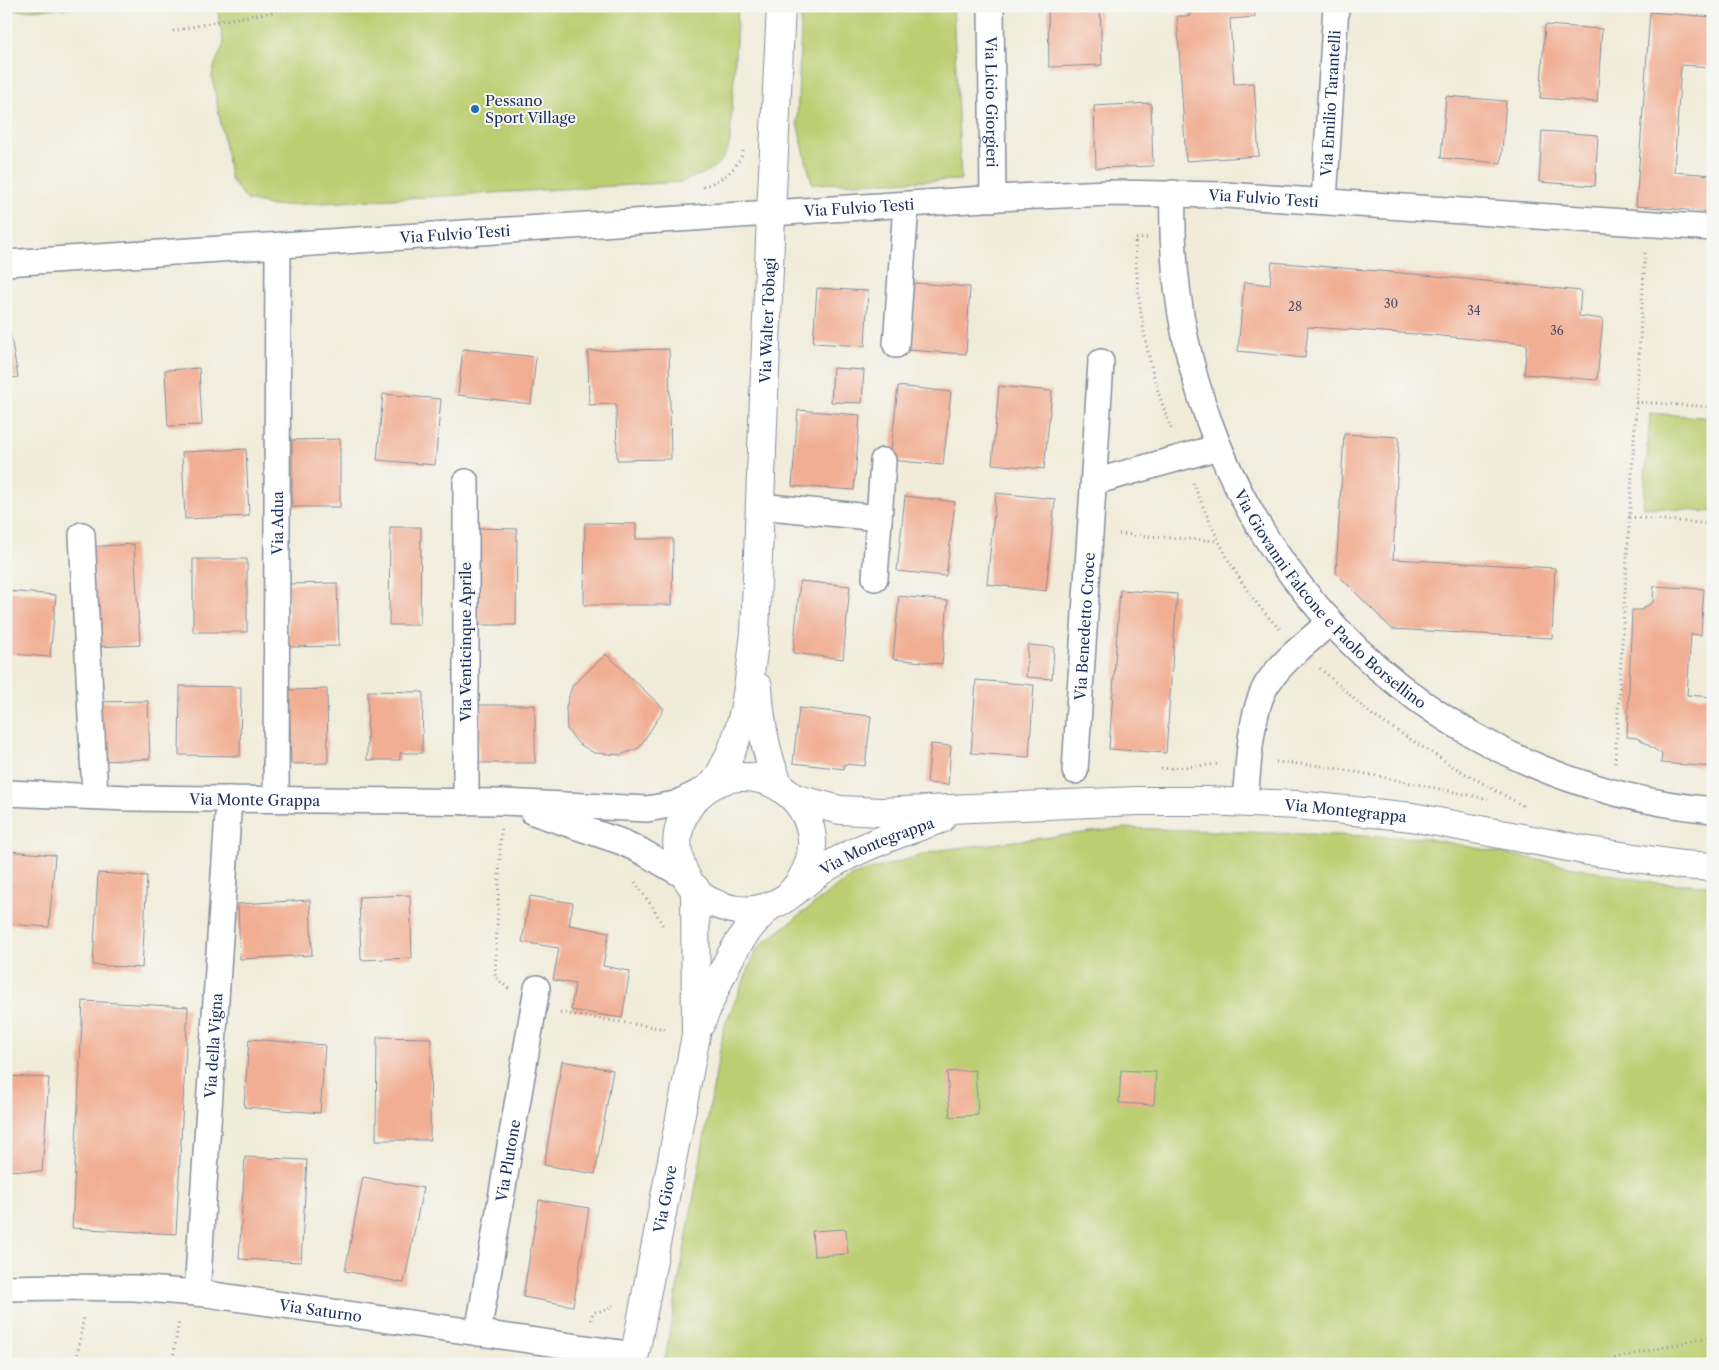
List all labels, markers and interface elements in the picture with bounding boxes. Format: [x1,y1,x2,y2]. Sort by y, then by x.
street label: Via Emilio Tarantelli [1316,29,1344,178]
street label: Via Licio Giorgieri [982,35,1002,168]
place label: Pessano Sport Village [485,91,576,127]
marker: Pessano Sport Village [469,103,481,115]
street label: Via Fulvio Testi [1207,185,1320,211]
street label: Via Fulvio Testi [802,194,915,220]
street label: Via Fulvio Testi [398,221,511,247]
street label: Via Walter Tobagi [755,257,779,385]
house number: 30 [1384,296,1398,311]
house number: 28 [1288,299,1302,314]
house number: 34 [1467,303,1481,318]
house number: 36 [1550,323,1564,338]
street label: Via Giovanni Falcone e Paolo Borsellino [1230,485,1430,712]
street label: Via Adua [267,491,287,556]
street label: Via Benedetto Croce [1070,552,1098,702]
street label: Via Venticinque Aprile [456,562,475,723]
street label: Via Monte Grappa [188,789,321,810]
street label: Via Montegrappa [1283,795,1408,826]
street label: Via Montegrappa [815,813,936,879]
street label: Via della Vigna [200,992,226,1100]
street label: Via Plutone [491,1118,524,1204]
street label: Via Giove [649,1163,680,1235]
street label: Via Saturno [277,1295,363,1325]

